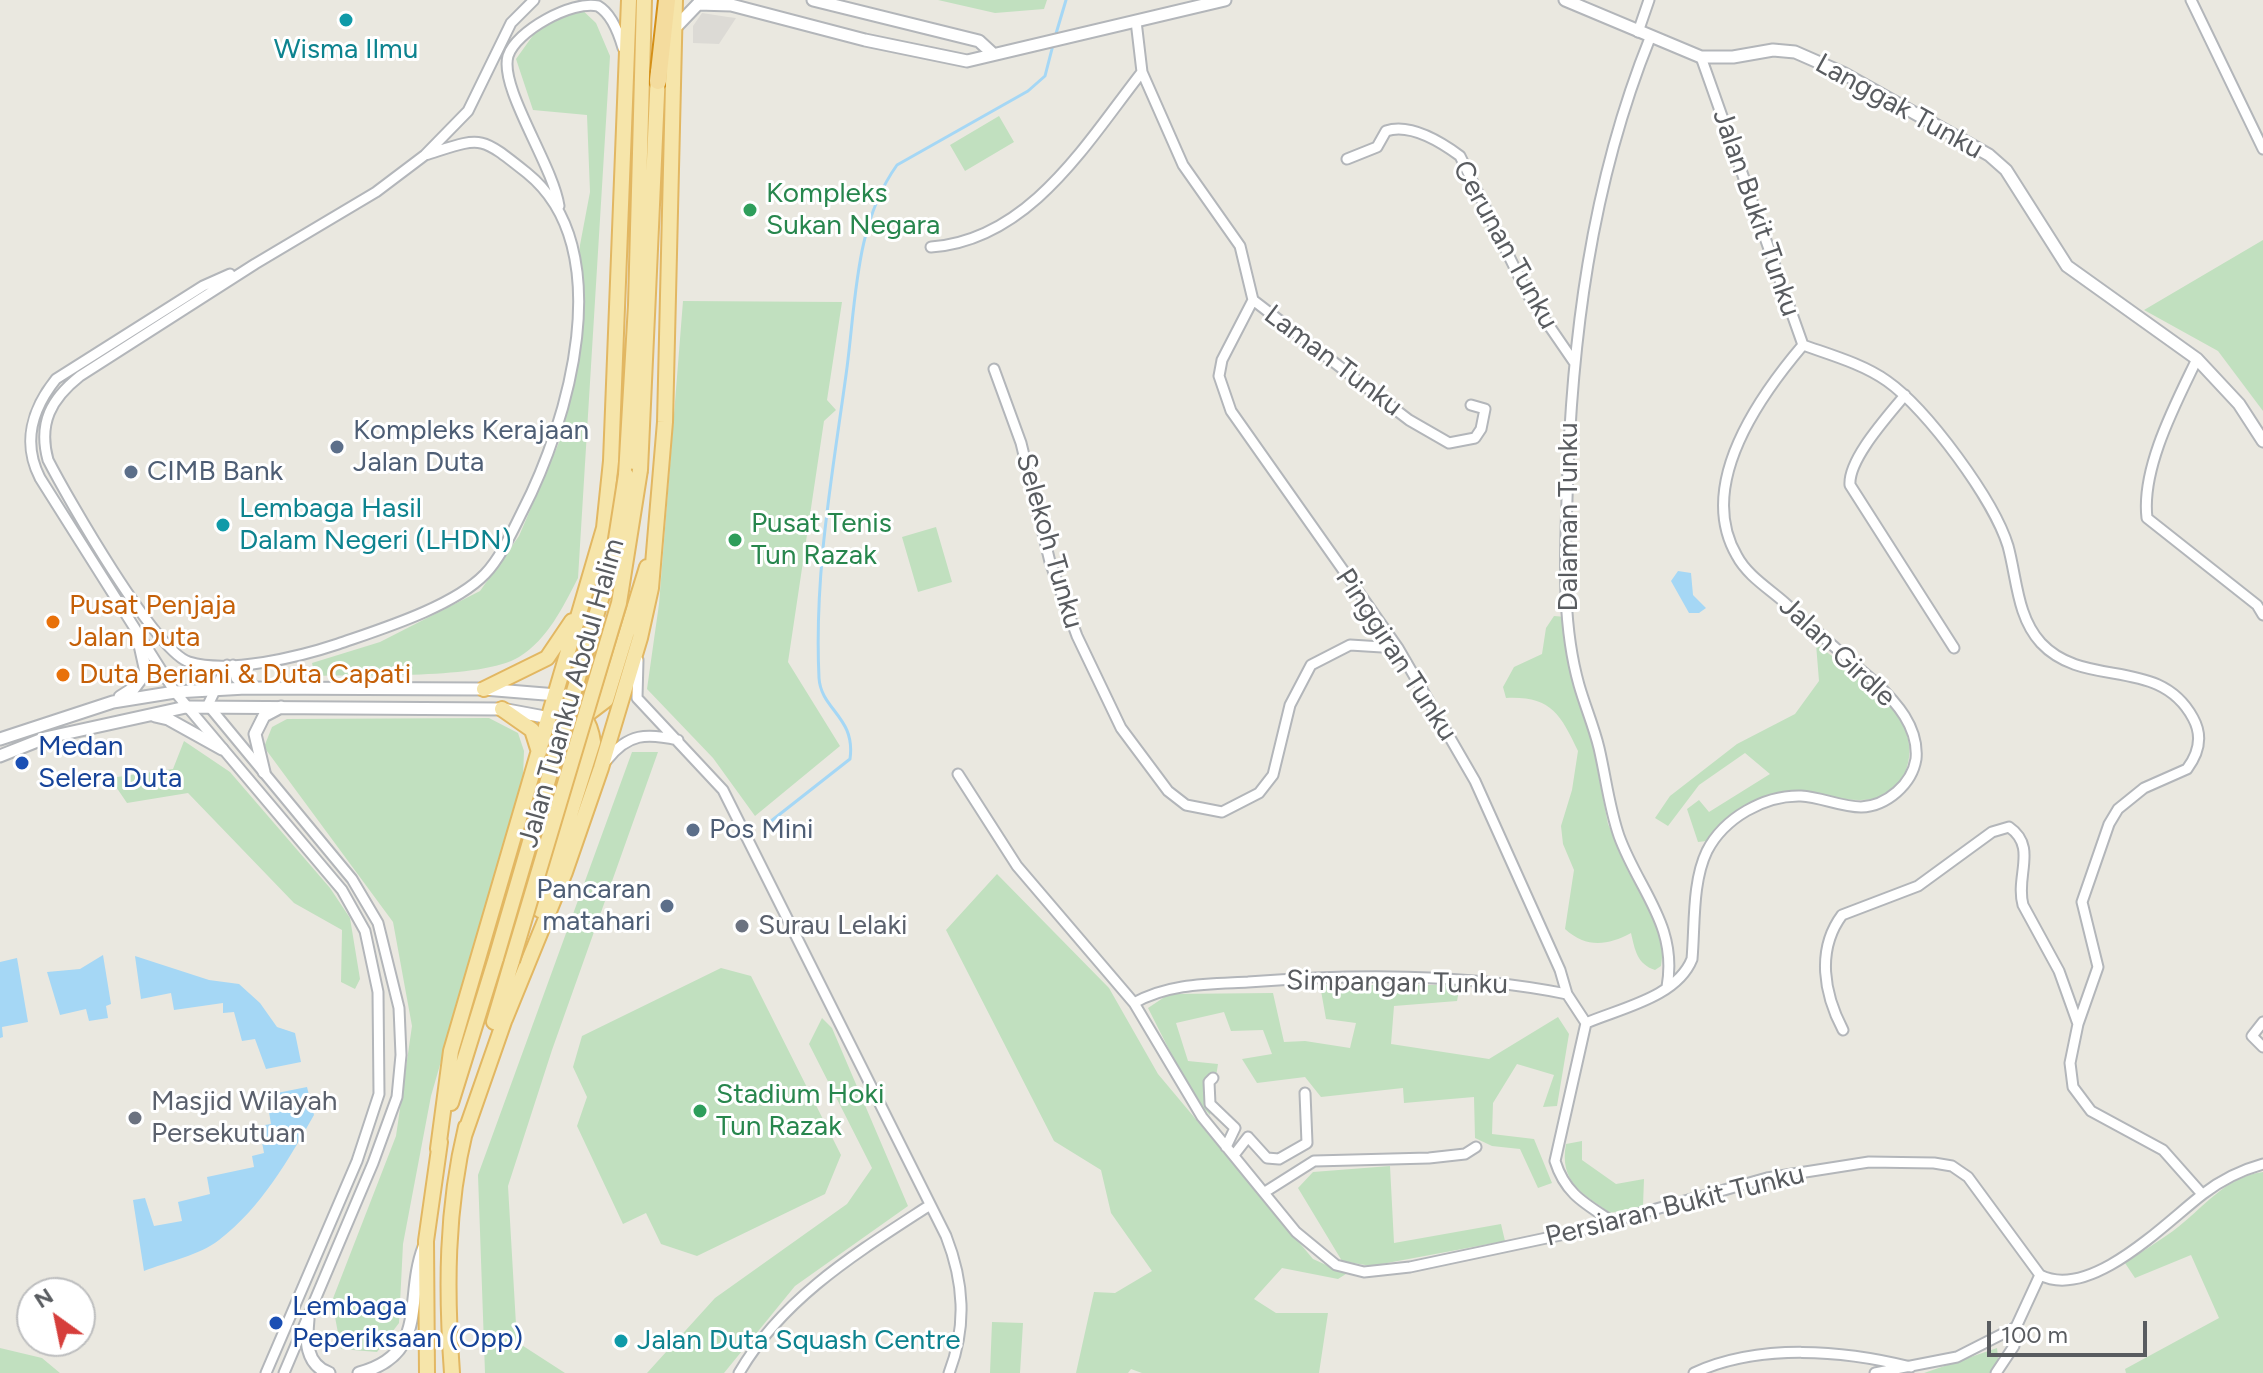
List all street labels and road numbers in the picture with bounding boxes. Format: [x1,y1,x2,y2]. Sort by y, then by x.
street label: Langgak Tunku [1809,47,1989,167]
street label: Jalan Bukit Tunku [1705,105,1807,321]
street label: Cerunan Tunku [1445,155,1565,335]
street label: Laman Tunku [1257,298,1409,424]
street label: Dalaman Tunku [1552,422,1586,612]
street label: Selekoh Tunku [1008,450,1090,632]
street label: Jalan Tuanku Abdul Halim [512,535,632,851]
street label: Pinggiran Tunku [1328,563,1464,747]
street label: Jalan Girdle [1772,590,1902,714]
street label: Simpangan Tunku [1286,964,1508,1002]
street label: Persiaran Bukit Tunku [1542,1158,1808,1254]

